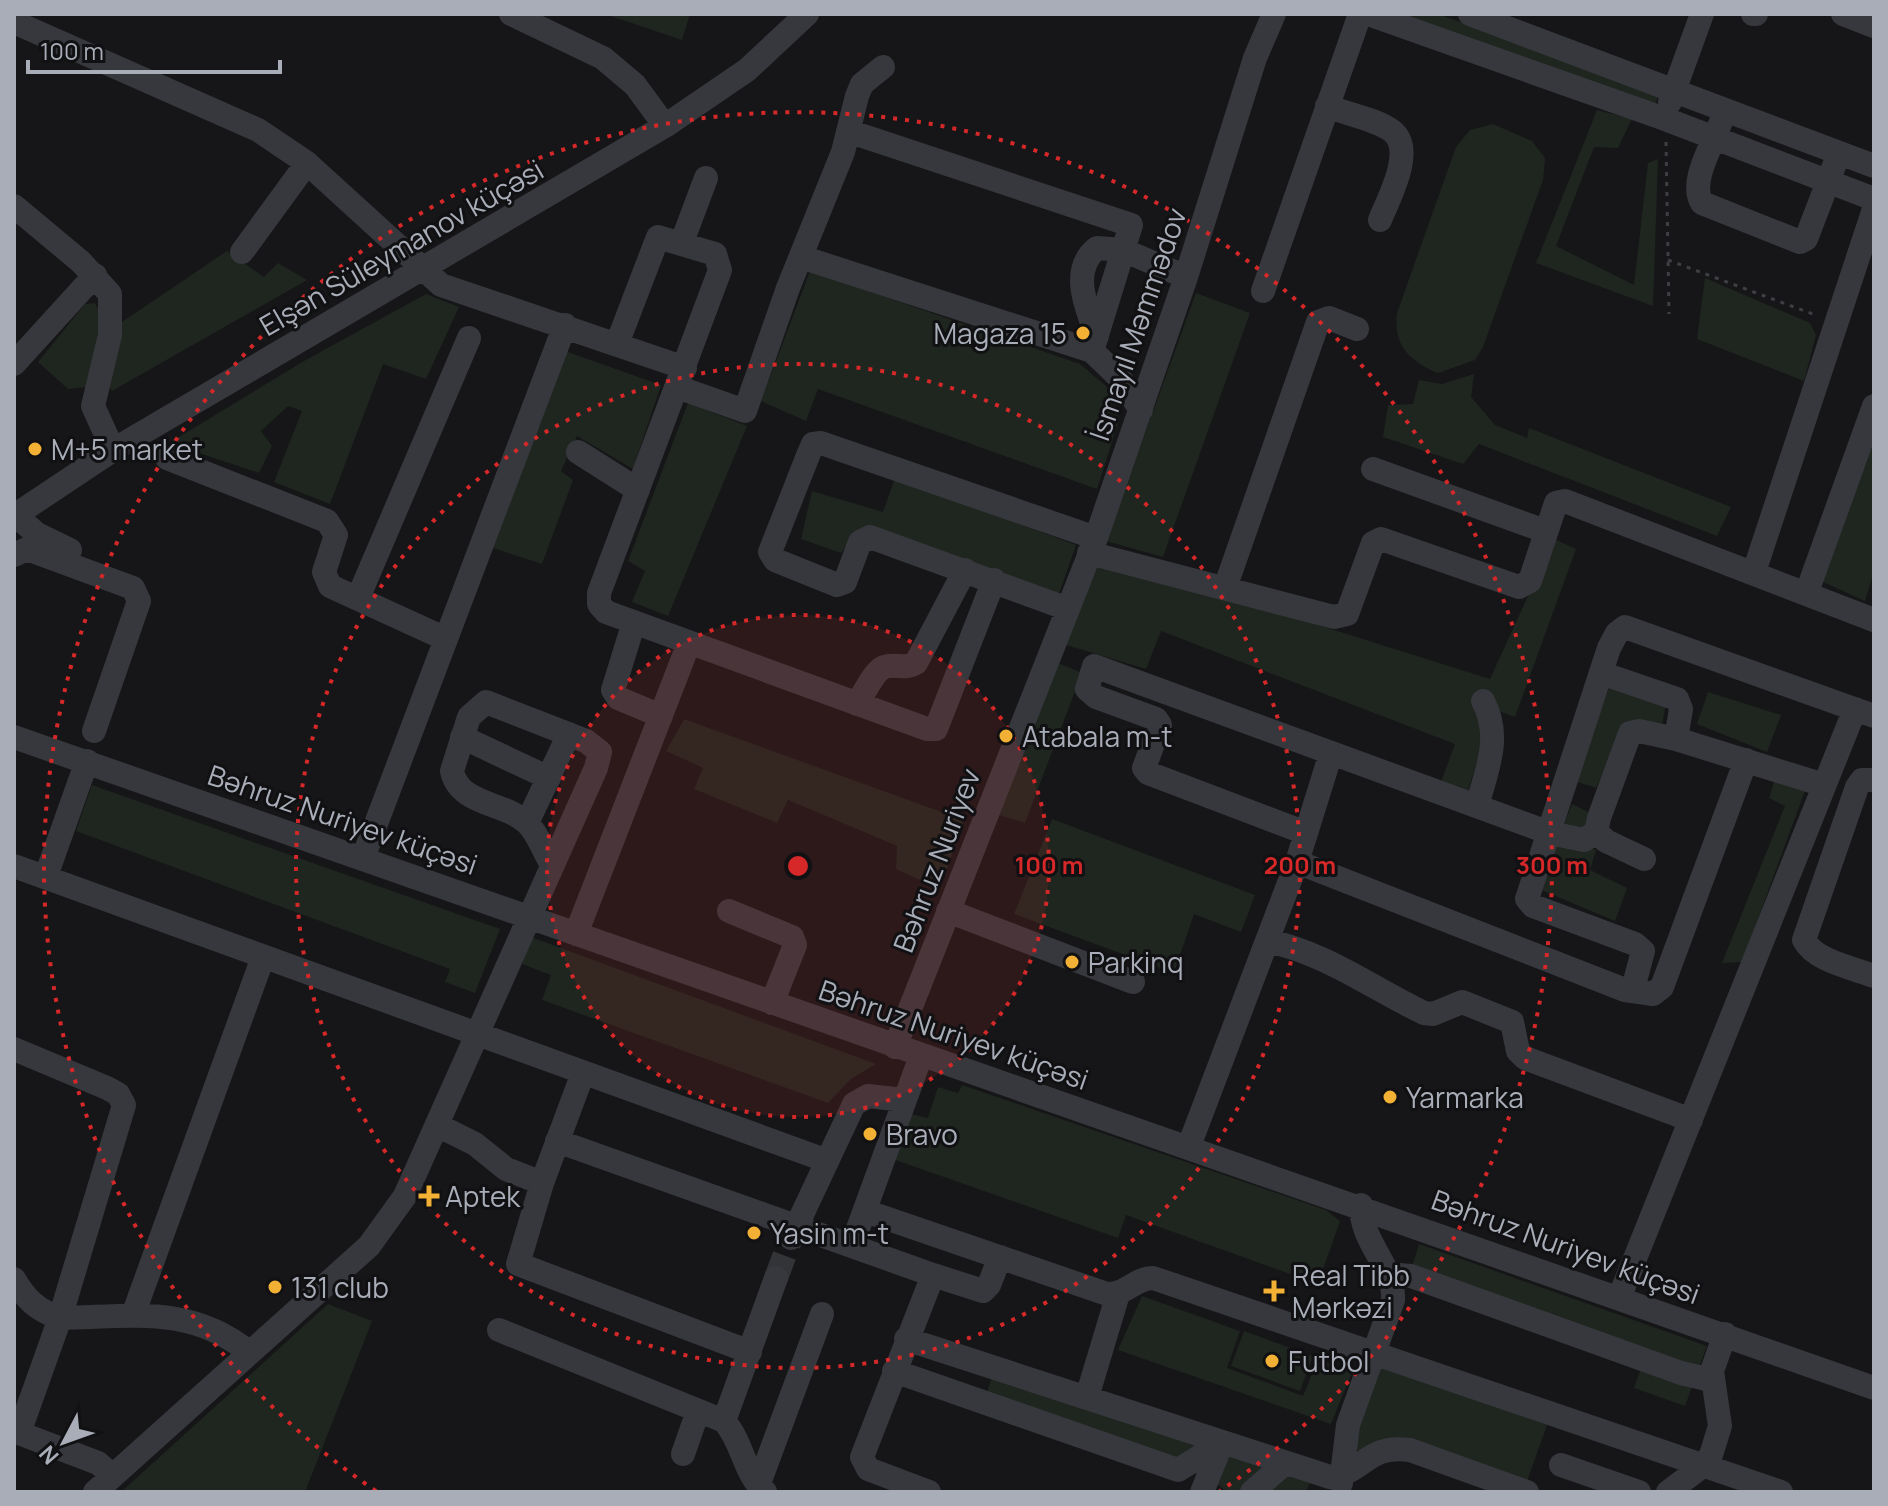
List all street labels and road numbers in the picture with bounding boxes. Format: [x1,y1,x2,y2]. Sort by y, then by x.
street label: Elşən Süleymanov küçəsi [252,150,550,344]
street label: İsmayıl Məmmədov [1079,203,1195,445]
street label: Bəhruz Nuriyev küçəsi [203,755,483,883]
street label: Bəhruz Nuriyev [884,763,988,957]
street label: Bəhruz Nuriyev küçəsi [814,970,1094,1098]
street label: Bəhruz Nuriyev küçəsi [1427,1180,1705,1312]

